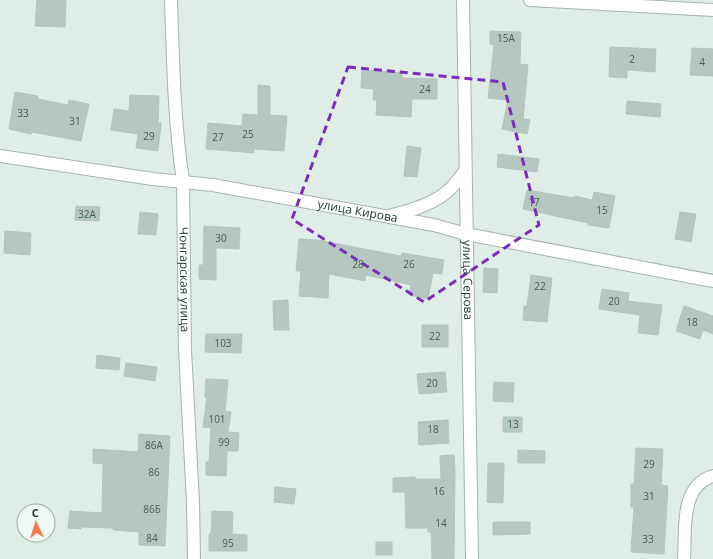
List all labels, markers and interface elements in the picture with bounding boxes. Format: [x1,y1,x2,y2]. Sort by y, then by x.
house number: 15А [497,31,516,45]
house number: 2 [629,52,635,66]
house number: 4 [699,55,705,69]
house number: 24 [419,82,431,96]
house number: 33 [17,106,29,120]
house number: 31 [69,114,81,128]
house number: 25 [242,127,254,141]
house number: 29 [143,129,155,143]
house number: 27 [212,130,224,144]
street label: улица Кирова [316,195,399,226]
house number: 17 [528,195,540,209]
house number: 15 [596,203,608,217]
house number: 32А [78,207,97,221]
street label: Чонгарская улица [176,227,194,332]
house number: 30 [215,231,227,245]
street label: улица Серова [459,240,477,320]
house number: 28 [352,257,364,271]
house number: 26 [403,257,415,271]
house number: 22 [534,279,546,293]
house number: 20 [608,294,620,308]
house number: 18 [686,315,698,329]
house number: 22 [429,329,441,343]
house number: 103 [214,336,232,350]
house number: 20 [426,376,438,390]
house number: 101 [208,412,226,426]
house number: 13 [507,417,519,431]
house number: 18 [427,422,439,436]
house number: 99 [218,435,230,449]
house number: 86А [145,438,164,452]
house number: 29 [643,457,655,471]
house number: 86 [148,465,160,479]
house number: 16 [433,484,445,498]
house number: 31 [643,489,655,503]
house number: 86Б [143,502,161,516]
north arrow [16,503,56,543]
text: С [31,505,39,520]
house number: 14 [435,516,447,530]
house number: 84 [146,531,158,545]
house number: 33 [642,532,654,546]
house number: 95 [222,536,234,550]

